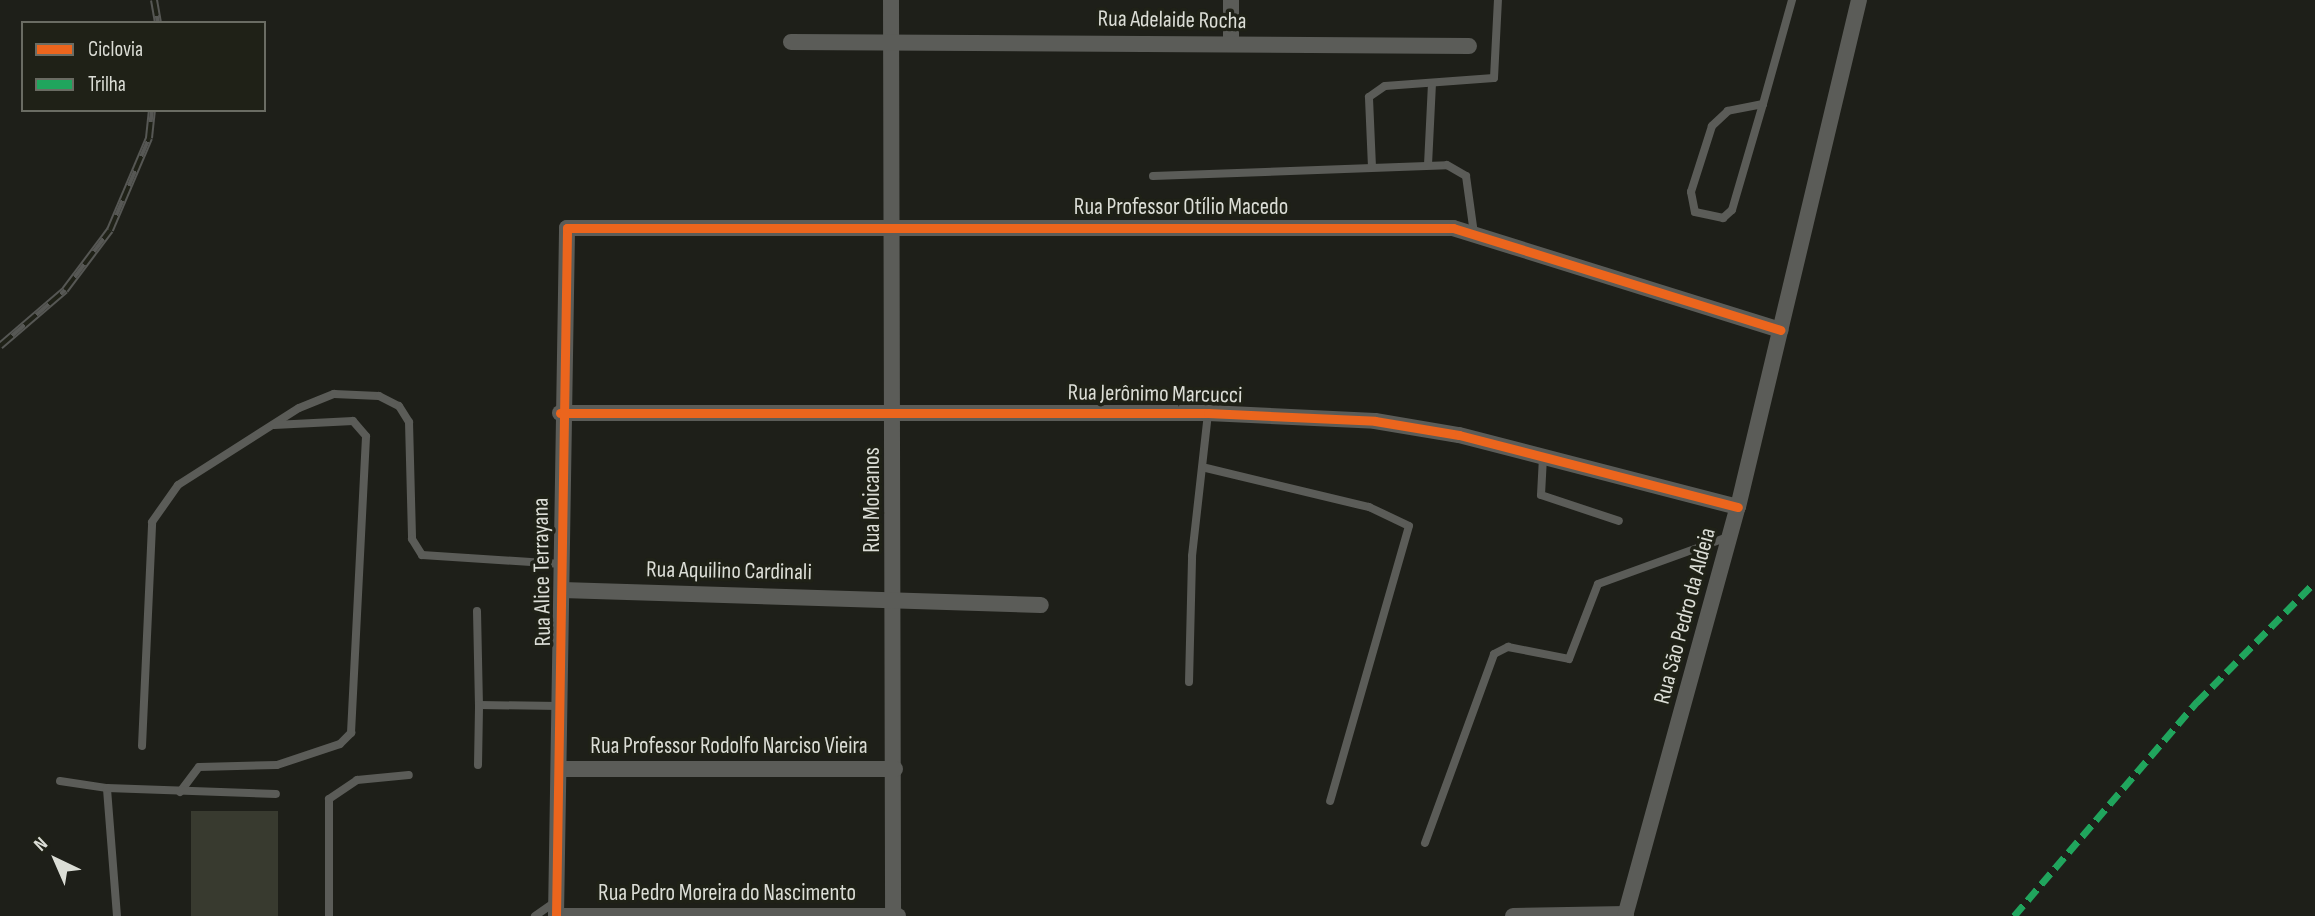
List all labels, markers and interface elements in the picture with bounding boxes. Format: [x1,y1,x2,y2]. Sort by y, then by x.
street label: Rua Adelaide Rocha [1097,5,1247,35]
legend [21,21,266,112]
text: Ciclovia [88,37,143,62]
text: Trilha [88,72,126,97]
street label: Rua Professor Otílio Macedo [1074,193,1288,221]
street label: Rua Jerônimo Marcucci [1067,379,1243,409]
street label: Rua Moicanos [858,447,886,553]
street label: Rua Alice Terrayana [527,497,557,647]
street label: Rua São Pedro da Aldeia [1648,525,1722,707]
street label: Rua Aquilino Cardinali [646,556,812,586]
street label: Rua Professor Rodolfo Narciso Vieira [590,732,868,760]
north arrow [21,825,91,895]
text: N [29,833,53,856]
street label: Rua Pedro Moreira do Nascimento [598,879,856,907]

